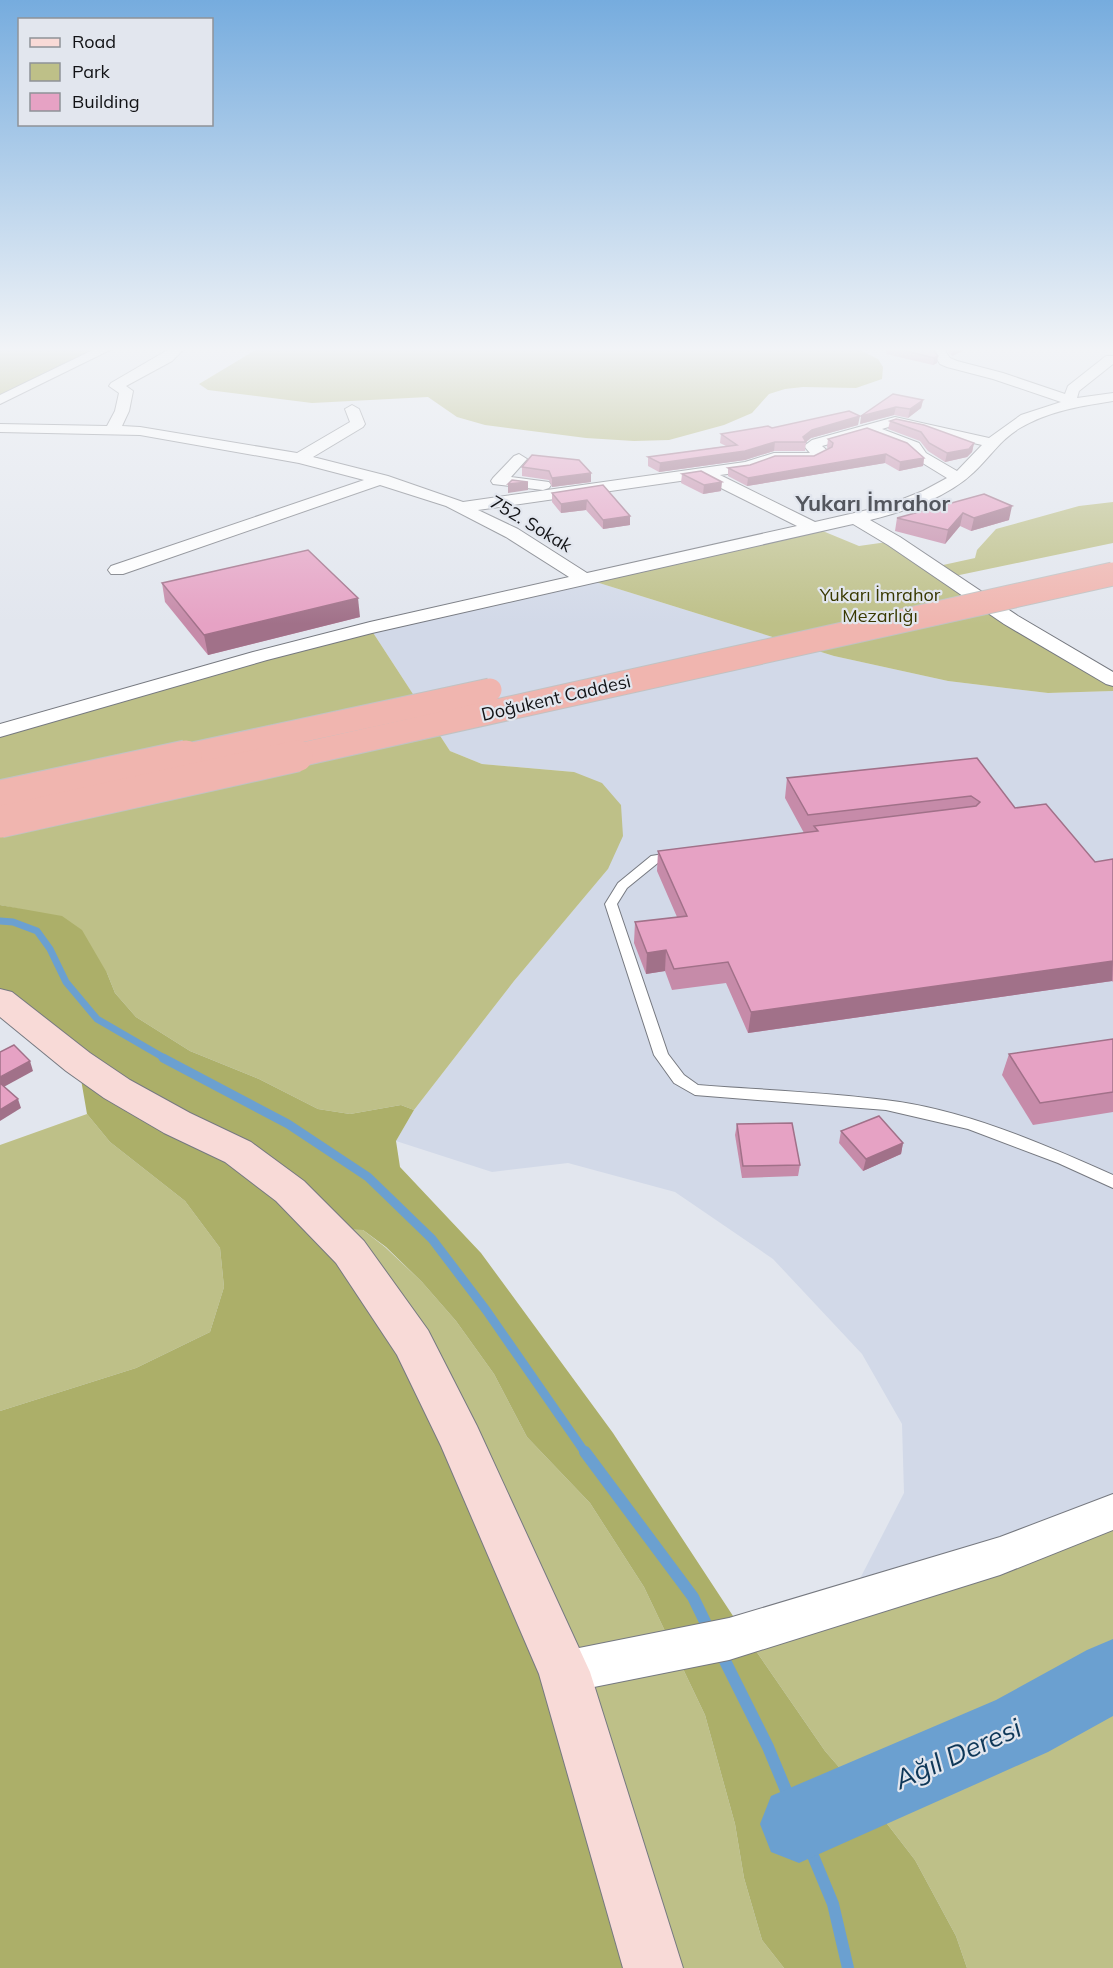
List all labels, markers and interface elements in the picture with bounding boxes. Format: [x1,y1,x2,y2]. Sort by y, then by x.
legend [18,18,213,126]
text: Road [72,30,116,53]
text: Park [72,60,111,83]
text: Building [72,90,140,113]
district label: Yukarı İmrahor [795,489,951,517]
street label: 752. Sokak [486,490,577,557]
park label: Yukarı İmrahor Mezarlığı [819,583,941,627]
street label: Doğukent Caddesi [479,669,633,726]
water label: Ağıl Deresi [888,1710,1027,1796]

